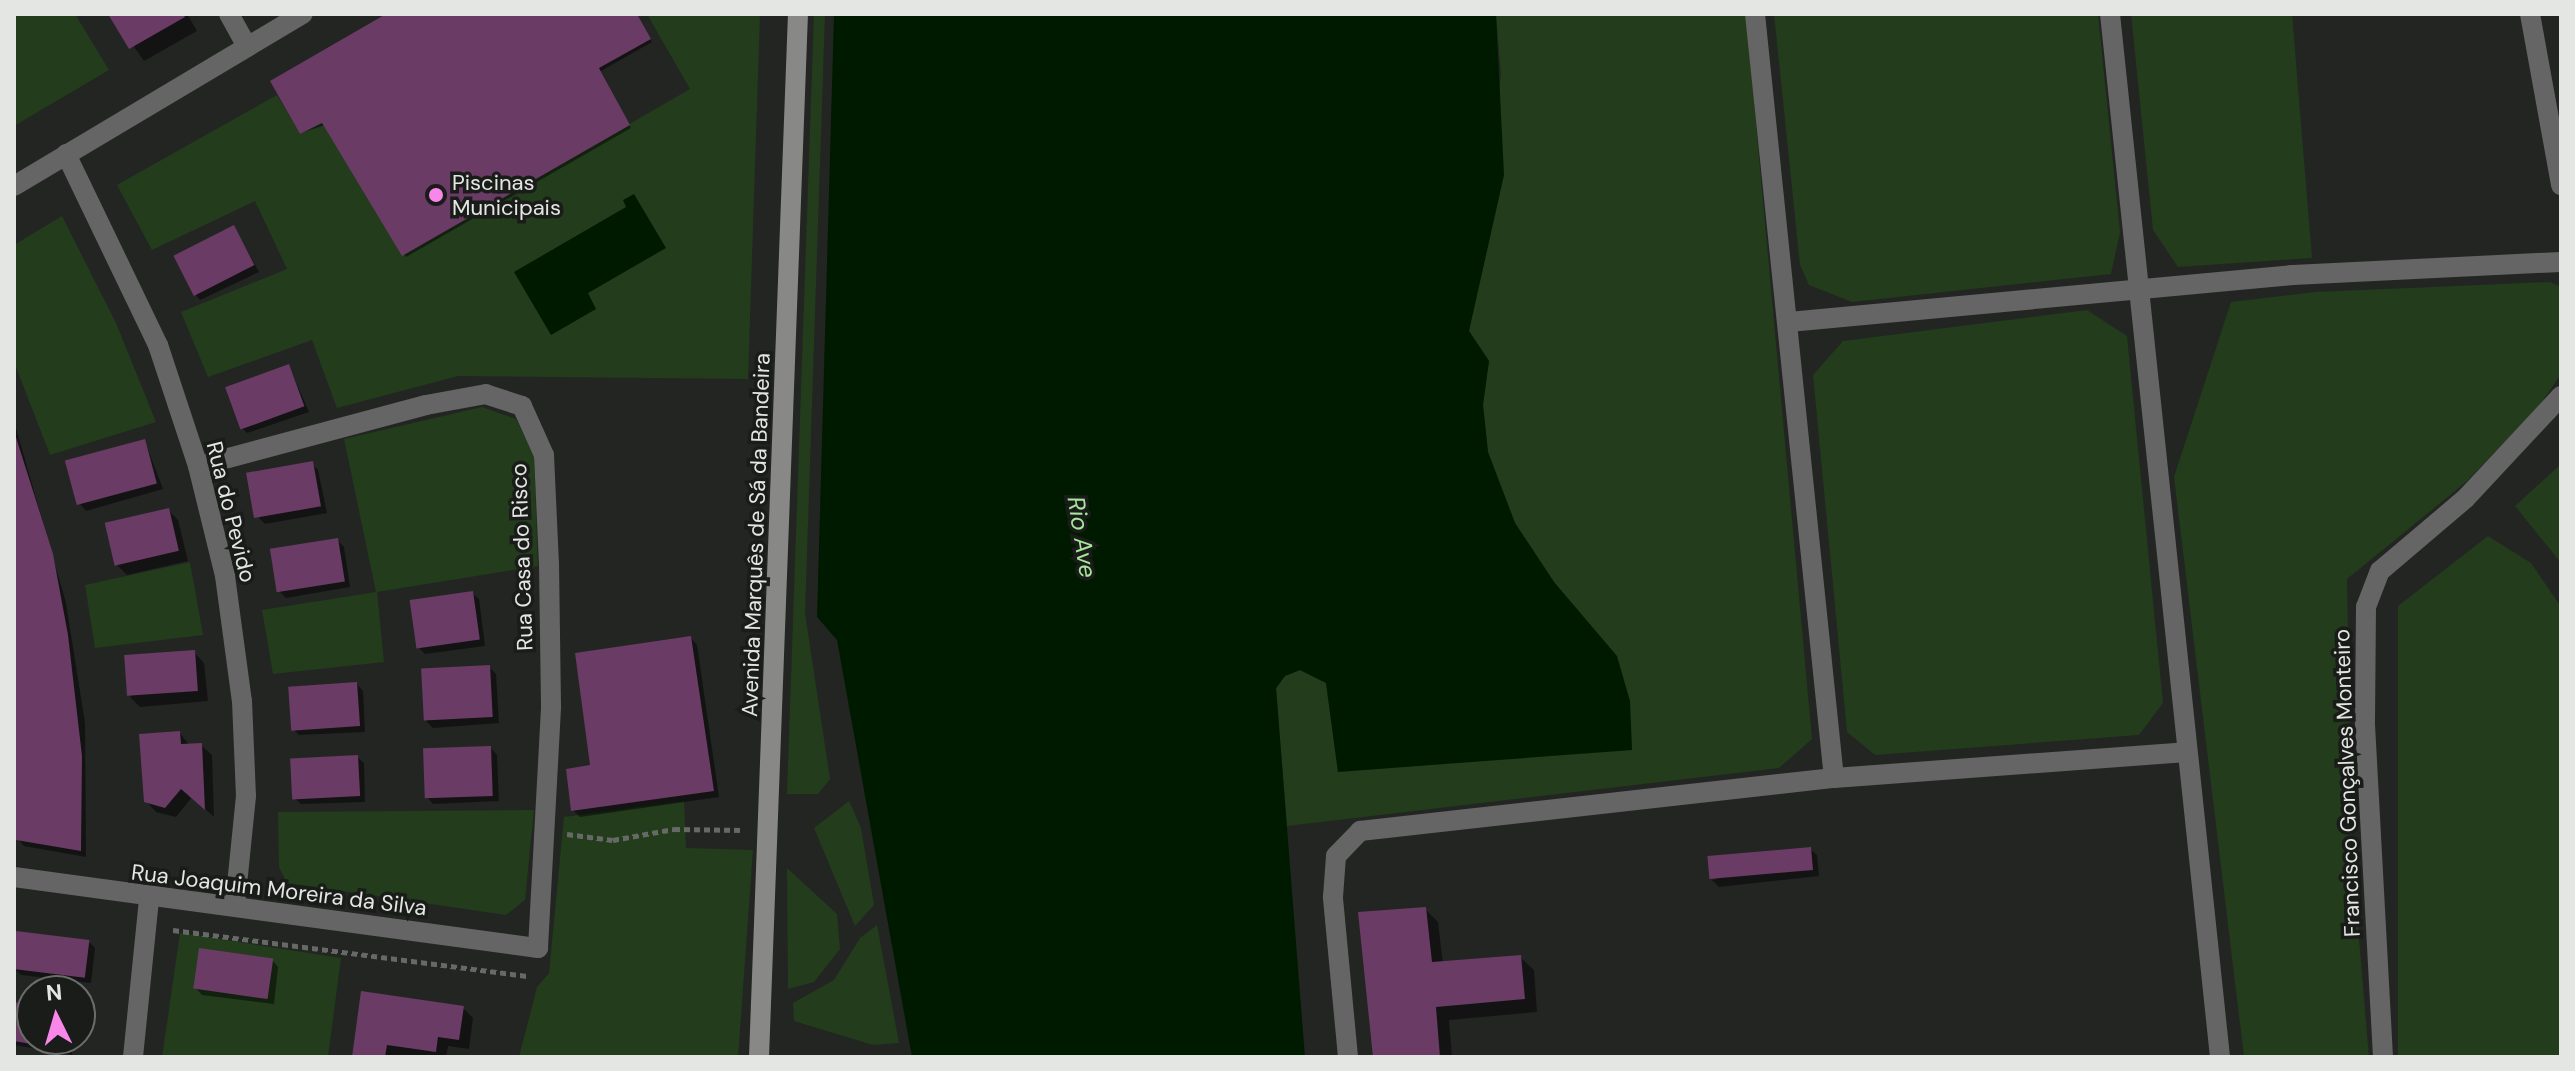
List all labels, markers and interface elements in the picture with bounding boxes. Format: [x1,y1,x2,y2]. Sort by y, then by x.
place label: Piscinas Municipais [452,169,561,220]
marker: Piscinas Municipais [427,186,445,204]
street label: Avenida Marquês de Sá da Bandeira [736,352,776,718]
street label: Rua do Pevido [201,439,261,585]
street label: Rua Casa do Risco [506,463,538,651]
water label: Rio Ave [1061,494,1103,580]
street label: Francisco Gonçalves Monteiro [2328,629,2366,937]
street label: Rua Joaquim Moreira da Silva [130,859,428,921]
north arrow [16,975,96,1055]
text: N [45,977,63,1008]

